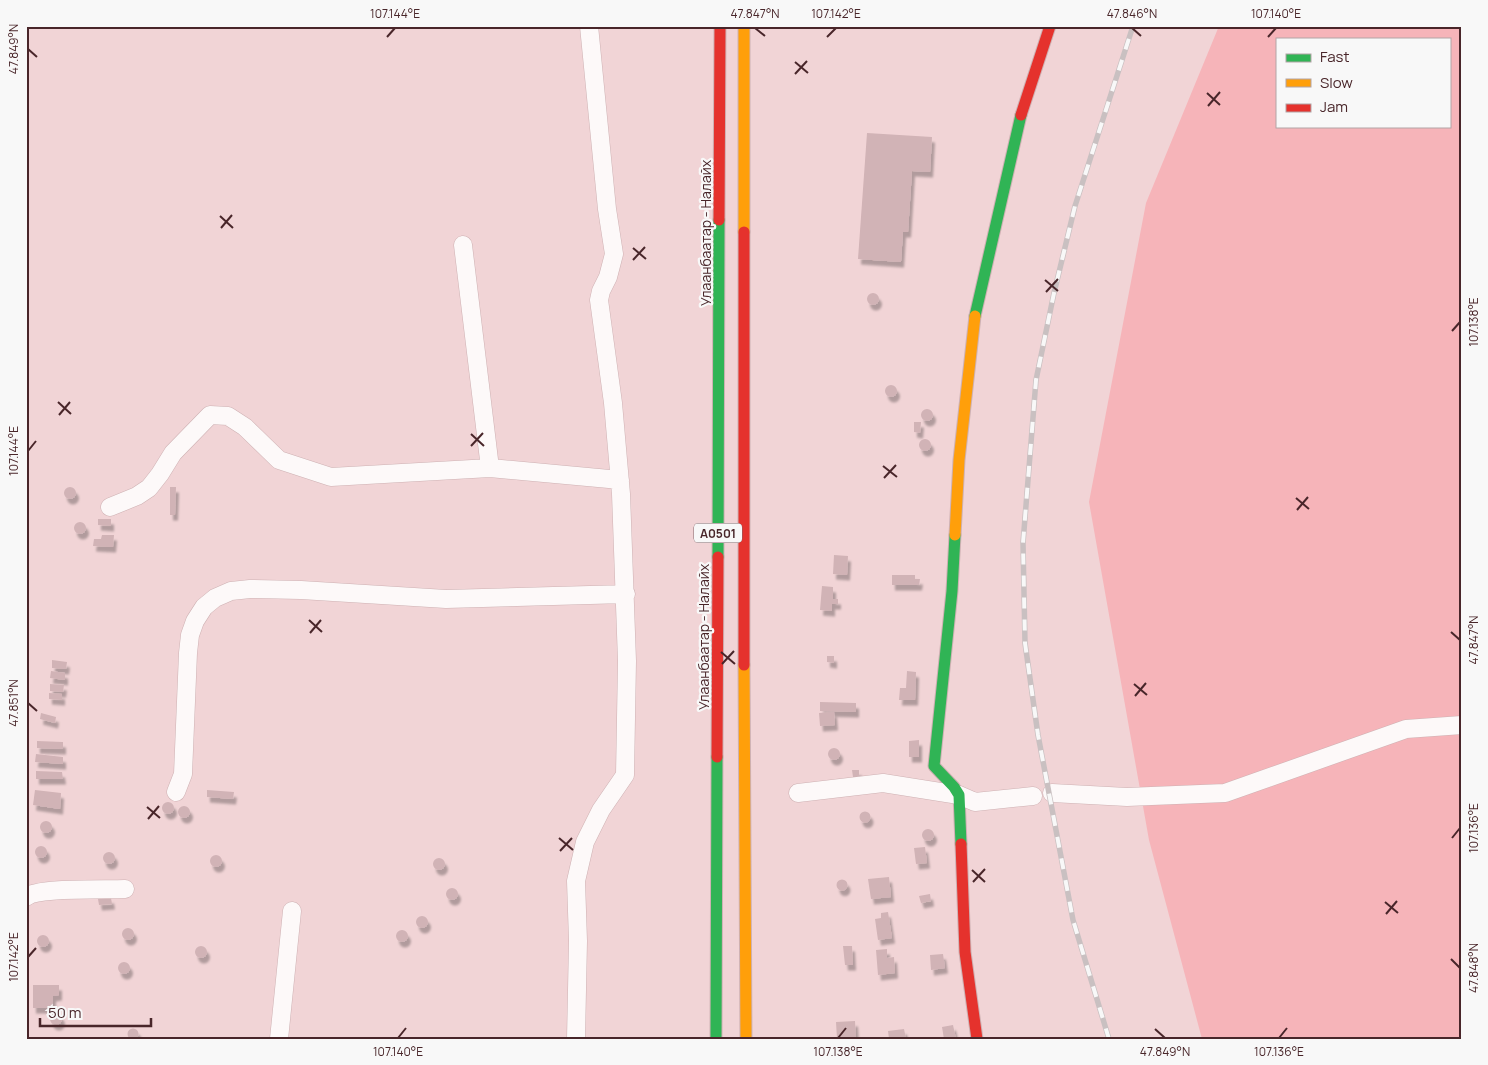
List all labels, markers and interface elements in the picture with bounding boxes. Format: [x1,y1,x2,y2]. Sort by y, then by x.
text: 107.144°E [370,5,420,22]
text: 47.847°N [730,5,780,22]
text: 107.142°E [811,5,861,22]
text: 47.846°N [1107,5,1157,22]
text: 107.140°E [1251,5,1301,22]
text: 47.849°N [5,24,22,74]
legend [1276,38,1450,128]
text: Fast [1320,46,1349,67]
text: Slow [1320,72,1353,93]
text: Jam [1320,96,1348,117]
street label: Улаанбаатар - Налайх [696,159,715,306]
text: 107.138°E [1465,297,1482,347]
text: 107.144°E [5,426,22,476]
road number: A0501 [694,524,742,542]
street label: Улаанбаатар - Налайх [694,563,713,710]
text: 47.847°N [1465,615,1482,665]
text: 47.851°N [5,679,22,727]
text: 107.136°E [1465,803,1482,853]
text: 107.142°E [5,932,22,982]
text: 47.848°N [1465,943,1482,993]
scale bar [40,995,151,1027]
text: 50 m [48,1002,82,1023]
text: 107.140°E [373,1043,423,1060]
text: 107.138°E [813,1043,863,1060]
text: 47.849°N [1140,1043,1190,1060]
text: 107.136°E [1254,1043,1304,1060]

